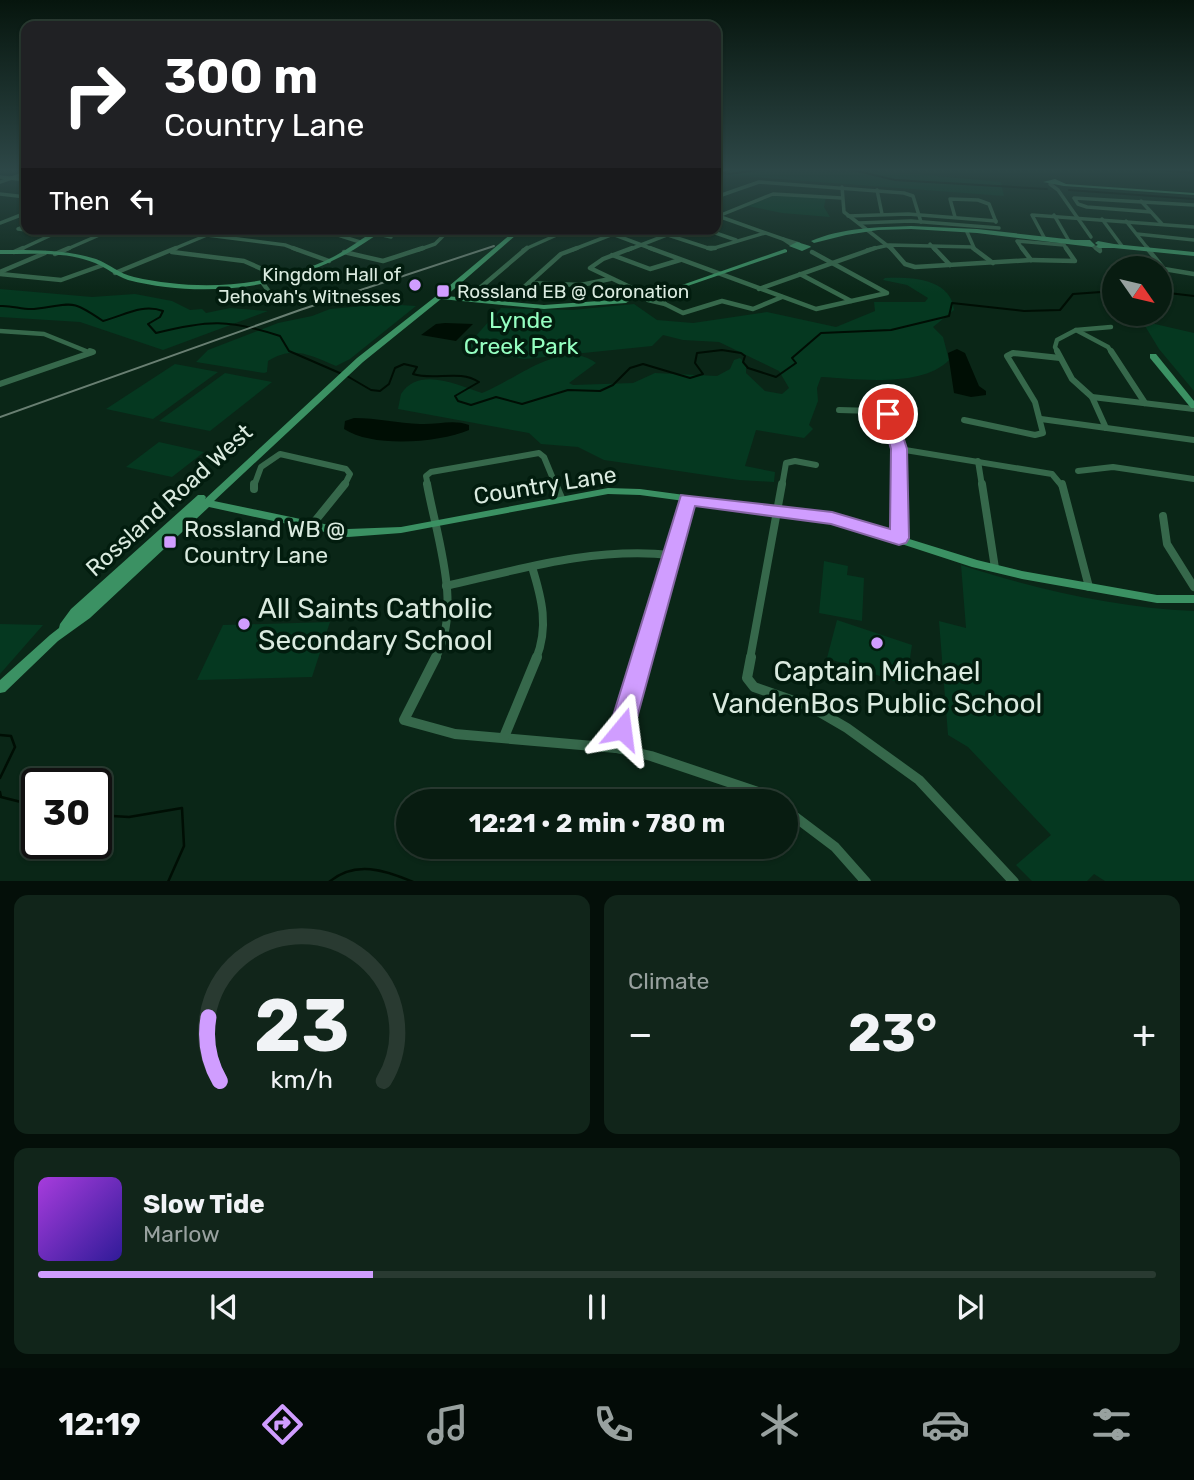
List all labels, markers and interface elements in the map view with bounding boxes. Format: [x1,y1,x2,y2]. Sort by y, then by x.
text: 300 m [164,47,318,105]
icon: right [49,49,140,140]
text: Country Lane [164,106,364,144]
icon: left [124,182,162,220]
text: Then [49,186,110,217]
north arrow [1102,256,1172,326]
map controls [1102,256,1172,326]
place label: Kingdom Hall of Jehovah's Witnesses [218,263,402,308]
marker: Kingdom Hall of Jehovah's Witnesses [407,277,423,293]
place label: Rossland EB @ Coronation [457,280,689,303]
marker: Rossland EB @ Coronation [435,283,451,299]
park label: Lynde Creek Park [464,306,578,360]
pin [858,384,918,444]
icon: arrive [869,395,907,433]
street label: Rossland Road West [80,418,258,582]
street label: Country Lane [472,460,618,510]
place label: Rossland WB @ Country Lane [184,515,345,569]
marker: Rossland WB @ Country Lane [162,534,178,550]
place label: All Saints Catholic Secondary School [258,592,493,657]
marker: All Saints Catholic Secondary School [236,616,252,632]
marker: Captain Michael VandenBos Public School [869,635,885,651]
place label: Captain Michael VandenBos Public School [712,655,1042,720]
position arrow [585,692,659,766]
speed limit sign: 30 [21,768,112,859]
text: 12:21 · 2 min · 780 m [469,808,725,839]
text: Climate [628,967,709,995]
text: 23 [254,983,350,1069]
text: 23° [848,1002,937,1064]
text: − [628,1011,653,1057]
text: + [1132,1011,1156,1057]
text: km/h [271,1064,333,1093]
text: Slow Tide [143,1189,265,1220]
text: Marlow [143,1220,220,1248]
icon: previous [205,1288,243,1326]
icon: pause [578,1288,616,1326]
icon: next [951,1288,989,1326]
icon: directions [258,1400,307,1449]
icon: music [423,1400,472,1449]
icon: phone [589,1400,638,1449]
icon: climate [755,1400,804,1449]
icon: car [921,1400,970,1449]
icon: filters [1087,1400,1136,1449]
text: 12:19 [58,1405,141,1443]

